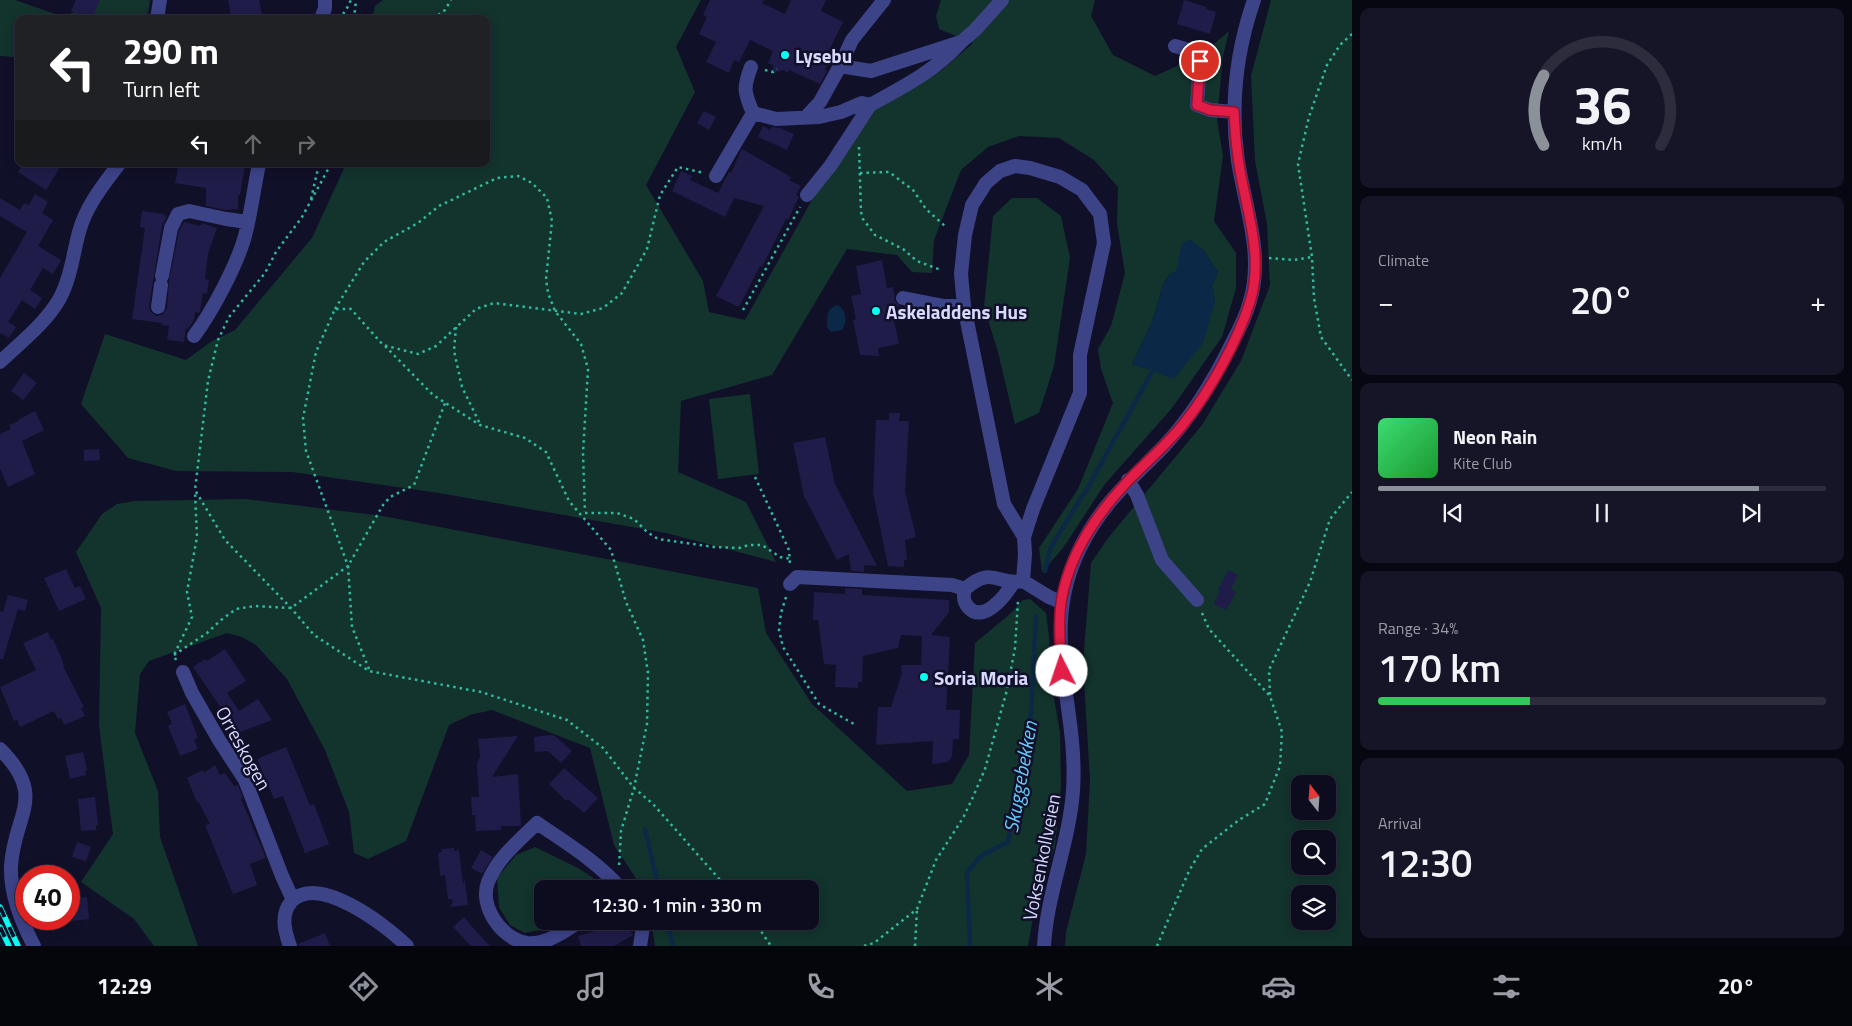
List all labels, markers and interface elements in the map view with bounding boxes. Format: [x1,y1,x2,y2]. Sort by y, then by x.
text: 290 m [123,24,219,78]
icon: left [40,35,105,100]
pin [1179,40,1221,82]
place label: Lysebu [795,41,852,70]
icon: arrive [1186,47,1214,75]
marker: Lysebu [779,49,791,61]
text: 36 [1573,65,1631,144]
text: Turn left [123,72,200,106]
icon: left [186,130,214,158]
icon: ahead [239,130,267,158]
icon: right [292,130,320,158]
text: km/h [1582,130,1622,157]
text: Climate [1378,248,1429,272]
text: 20° [1570,271,1634,329]
text: − [1378,280,1394,323]
text: + [1810,280,1826,323]
place label: Askeladdens Hus [886,297,1027,326]
marker: Askeladdens Hus [870,305,882,317]
text: Neon Rain [1453,422,1537,451]
text: Kite Club [1453,451,1512,475]
icon: previous [1439,499,1467,527]
icon: pause [1588,499,1616,527]
icon: next [1737,499,1765,527]
text: Range · 34% [1378,616,1458,640]
text: 170 km [1378,639,1501,697]
position arrow [1035,644,1087,696]
place label: Soria Moria [934,663,1029,692]
marker: Soria Moria [918,671,930,683]
street label: Orreskogen [209,701,279,795]
water label: Skuggebekken [995,718,1045,835]
north arrow [1291,775,1336,820]
map controls [1291,775,1336,930]
street label: Voksenkollveien [1015,791,1067,923]
text: Arrival [1378,811,1421,835]
button: search [1291,830,1336,875]
text: 12:30 [1378,834,1472,892]
speed limit sign: 40 [15,865,80,930]
button: layers [1291,885,1336,930]
text: 12:30 · 1 min · 330 m [591,890,762,919]
text: 12:29 [97,969,152,1003]
icon: directions [346,969,381,1004]
icon: music [574,969,609,1004]
icon: phone [803,969,838,1004]
icon: climate [1032,969,1067,1004]
icon: car [1261,969,1296,1004]
icon: filters [1489,969,1524,1004]
text: 20° [1718,969,1755,1003]

